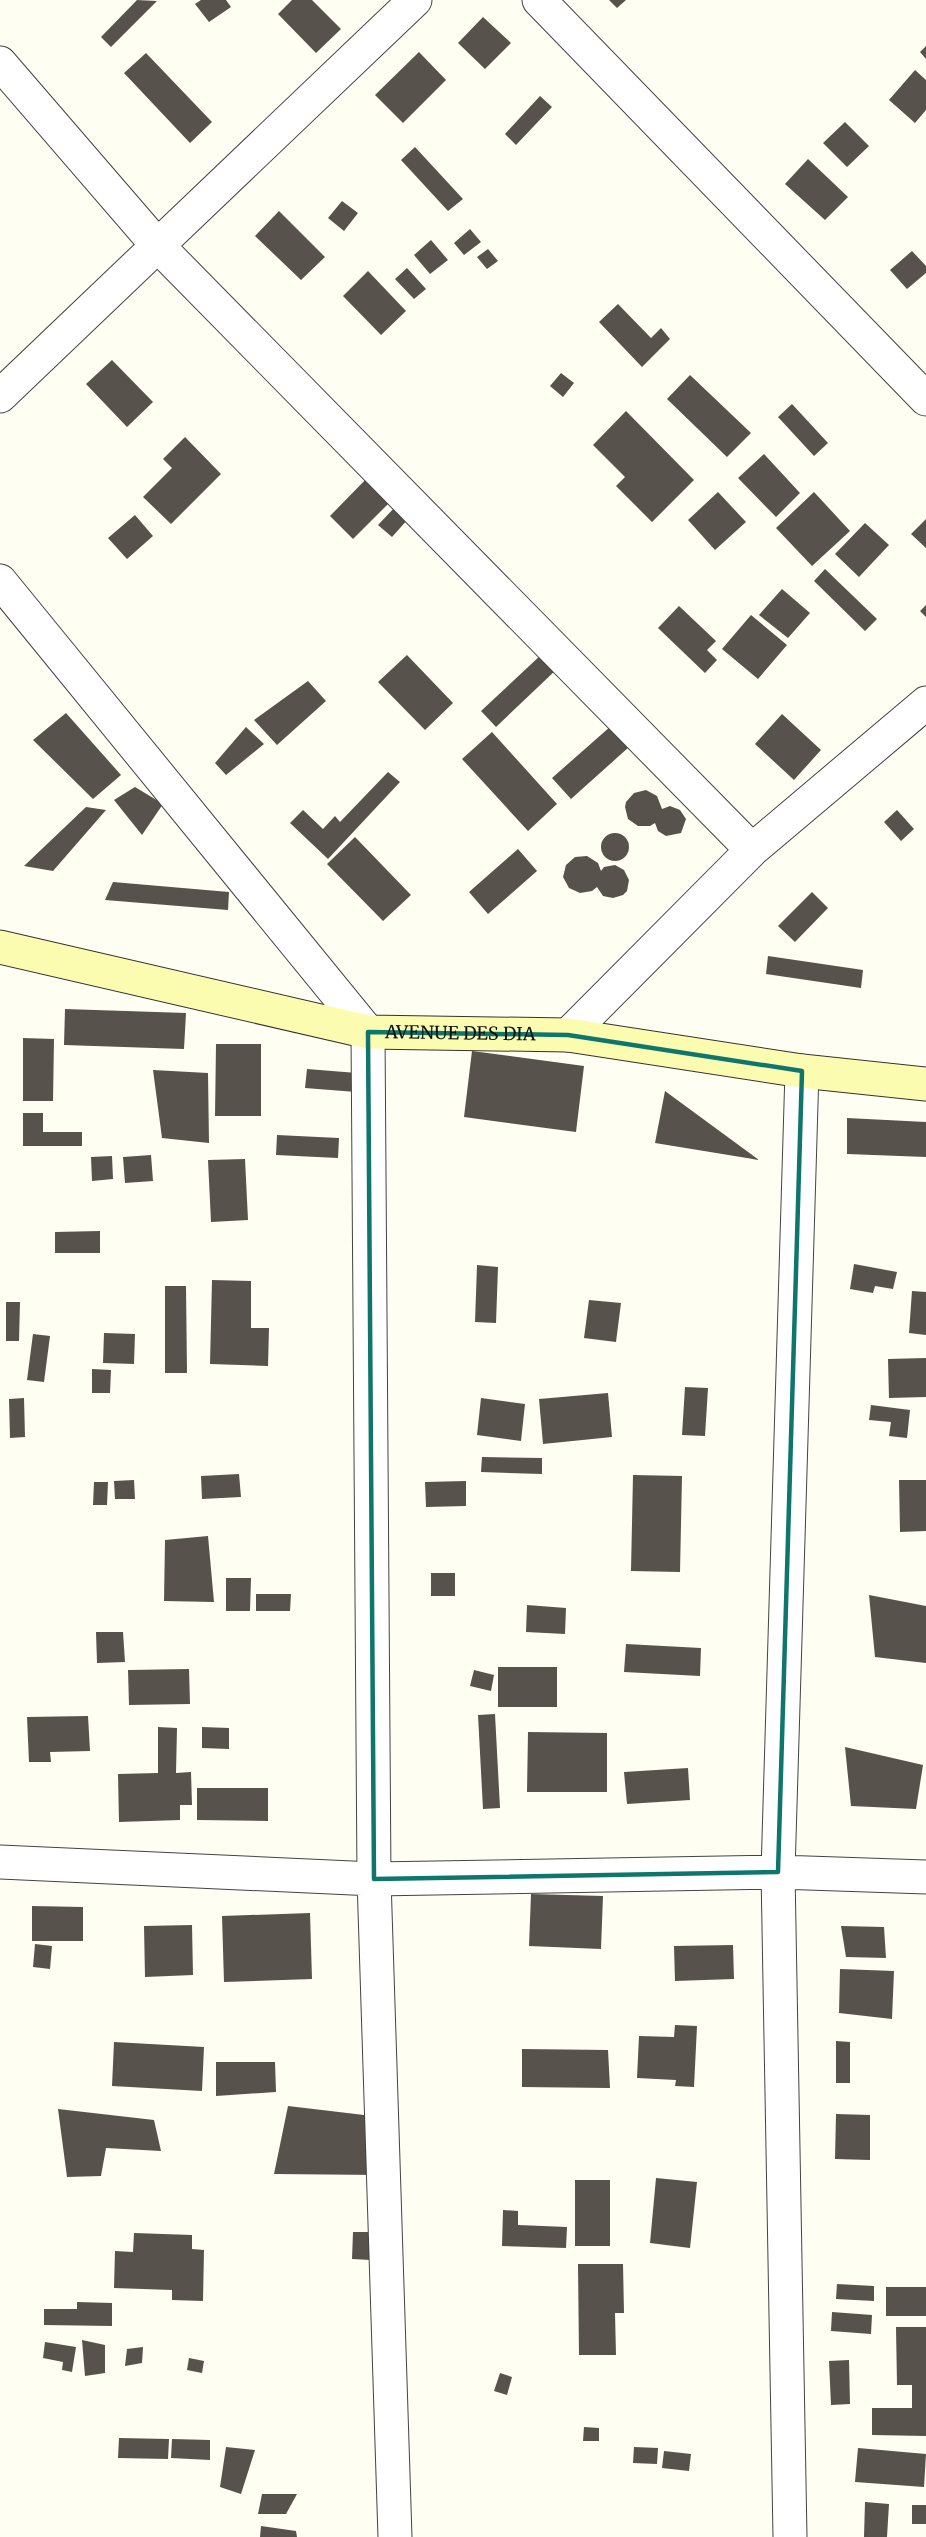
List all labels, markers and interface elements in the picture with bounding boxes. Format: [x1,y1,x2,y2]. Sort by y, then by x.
street label: AVENUE DES DIA [384,1020,536,1046]

